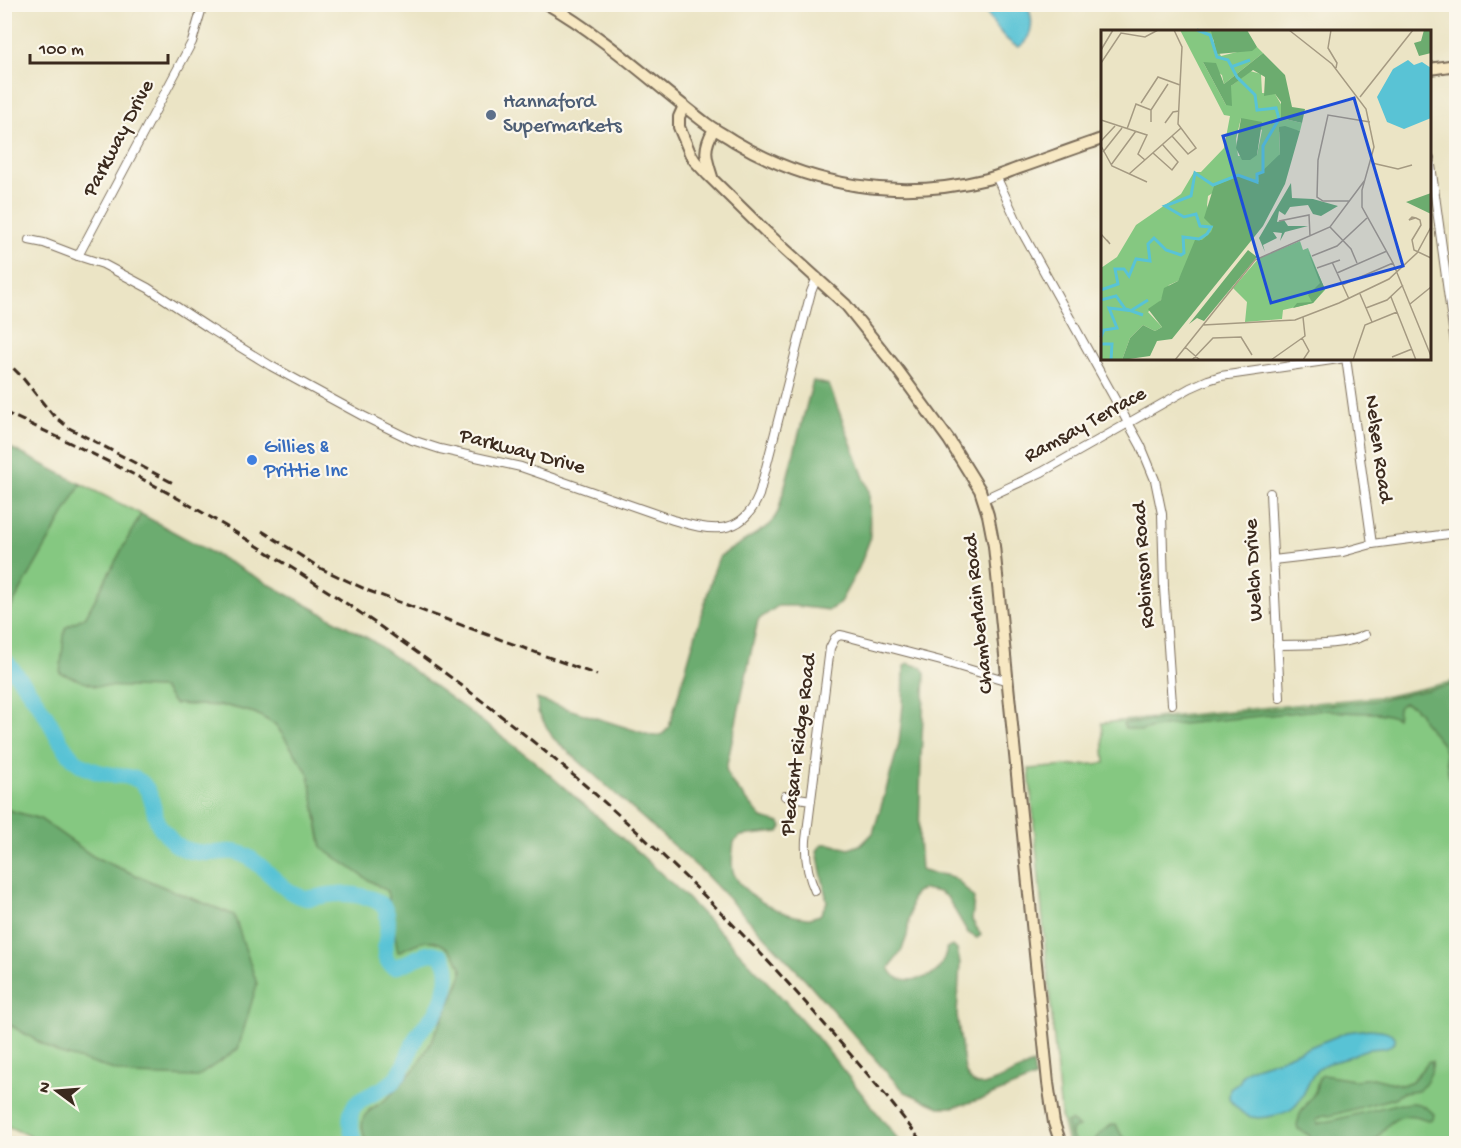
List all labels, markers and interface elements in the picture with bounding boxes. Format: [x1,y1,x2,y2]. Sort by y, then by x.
scale bar [30,27,168,65]
inset map [1101,30,1431,360]
text: 100 m [38,40,84,61]
street label: Parkway Drive [78,75,162,203]
place label: Hannaford Supermarkets [503,91,623,140]
marker: Hannaford Supermarkets [484,108,498,122]
street label: Ramsay Terrace [1021,382,1152,470]
street label: Nelsen Road [1357,394,1397,506]
street label: Parkway Drive [455,424,589,482]
place label: Gillies & Prittie Inc [263,436,348,485]
marker: Gillies & Prittie Inc [245,453,259,467]
street label: Robinson Road [1128,499,1162,629]
street label: Welch Drive [1240,517,1270,622]
street label: Chamberlain Road [959,531,1001,695]
street label: Pleasant Ridge Road [776,651,824,838]
north arrow [27,1061,87,1121]
text: N [35,1080,57,1095]

